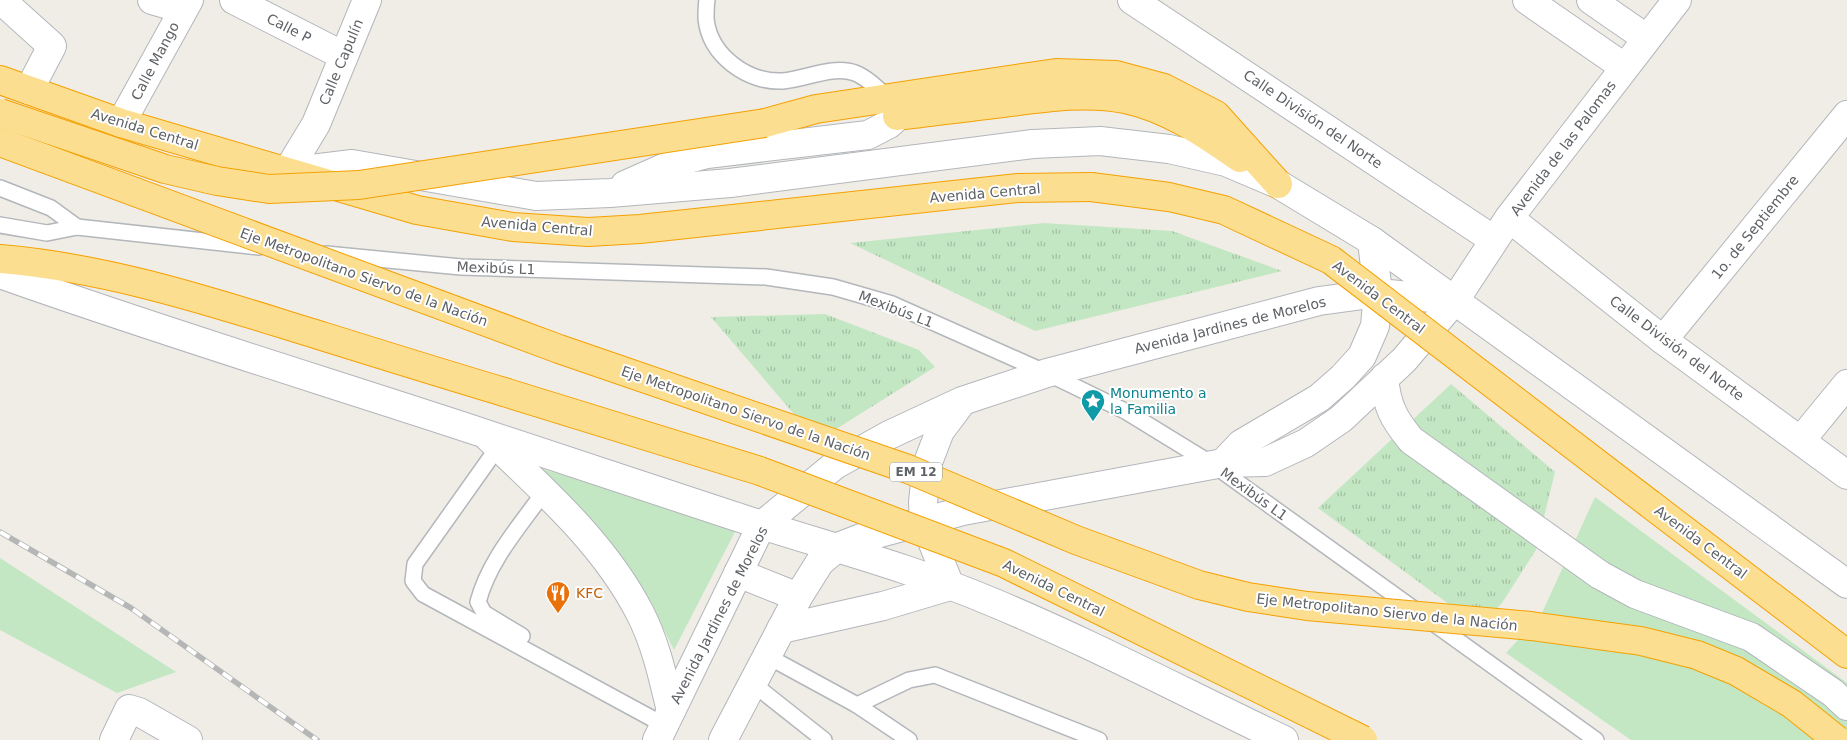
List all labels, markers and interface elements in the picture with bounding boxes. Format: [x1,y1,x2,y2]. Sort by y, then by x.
street label: Calle P [264,10,314,46]
street label: Calle Capulín [316,17,366,107]
street label: Calle Mango [128,19,182,103]
street label: Calle División del Norte [1241,67,1385,171]
street label: Avenida de las Palomas [1507,77,1619,219]
street label: Avenida Central [89,105,201,153]
street label: 1o. de Septiembre [1708,172,1802,282]
street label: Avenida Central [929,180,1041,206]
street label: Avenida Central [481,213,593,239]
street label: Eje Metropolitano Siervo de la Nación [238,225,490,329]
street label: Avenida Central [1330,257,1428,337]
street label: Mexibús L1 [456,259,536,277]
street label: Mexibús L1 [856,287,936,331]
street label: Calle División del Norte [1607,292,1747,404]
street label: Avenida Jardines de Morelos [1133,293,1327,357]
street label: Eje Metropolitano Siervo de la Nación [619,363,873,463]
place label: Monumento a la Familia [1110,385,1207,417]
place icon: Monumento a la Familia [1080,388,1106,422]
road number: EM 12 [890,462,942,482]
street label: Mexibús L1 [1217,464,1291,524]
street label: Avenida Central [1652,502,1750,582]
street label: Avenida Jardines de Morelos [667,524,771,706]
street label: Avenida Central [1000,556,1108,620]
restaurant icon: KFC [545,580,571,614]
place label: KFC [576,585,603,601]
street label: Eje Metropolitano Siervo de la Nación [1256,590,1518,634]

